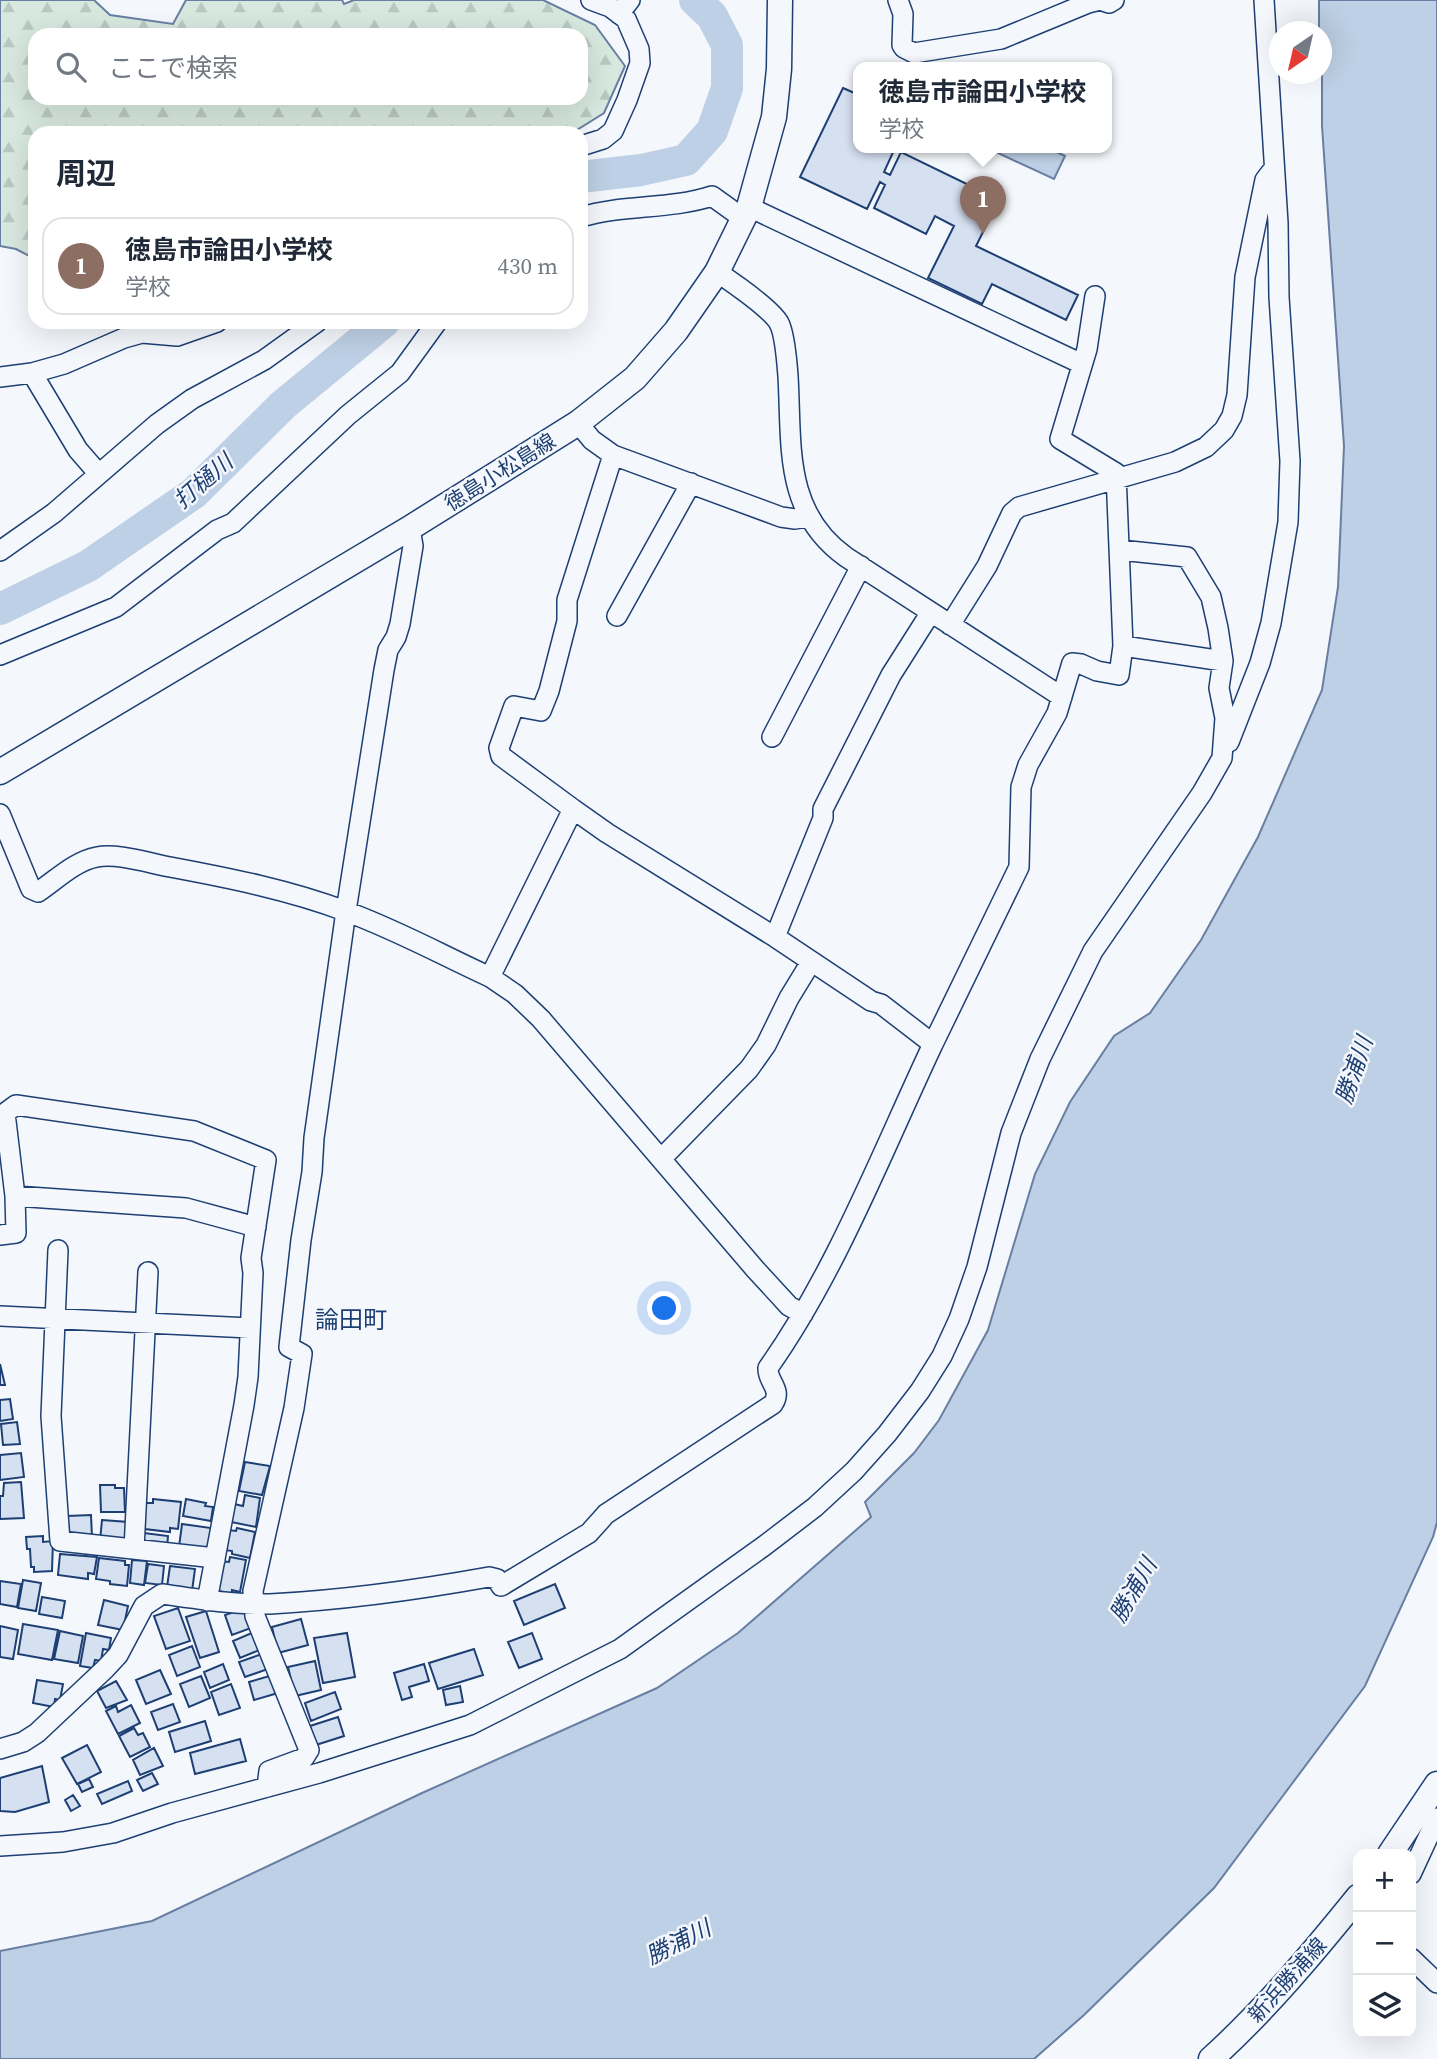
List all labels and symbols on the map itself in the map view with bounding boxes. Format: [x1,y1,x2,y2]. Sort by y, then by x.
north arrow [1269,21,1332,84]
pin: 1 [960,176,1006,234]
street label: 徳島小松島線 [439,426,561,518]
water label: 打樋川 [166,444,242,516]
water label: 勝浦川 [1328,1029,1381,1108]
your location [647,1291,681,1325]
district label: 論田町 [315,1303,387,1336]
water label: 勝浦川 [1102,1550,1166,1628]
water label: 勝浦川 [640,1911,719,1972]
street label: 新浜勝浦線 [1241,1931,1333,2029]

